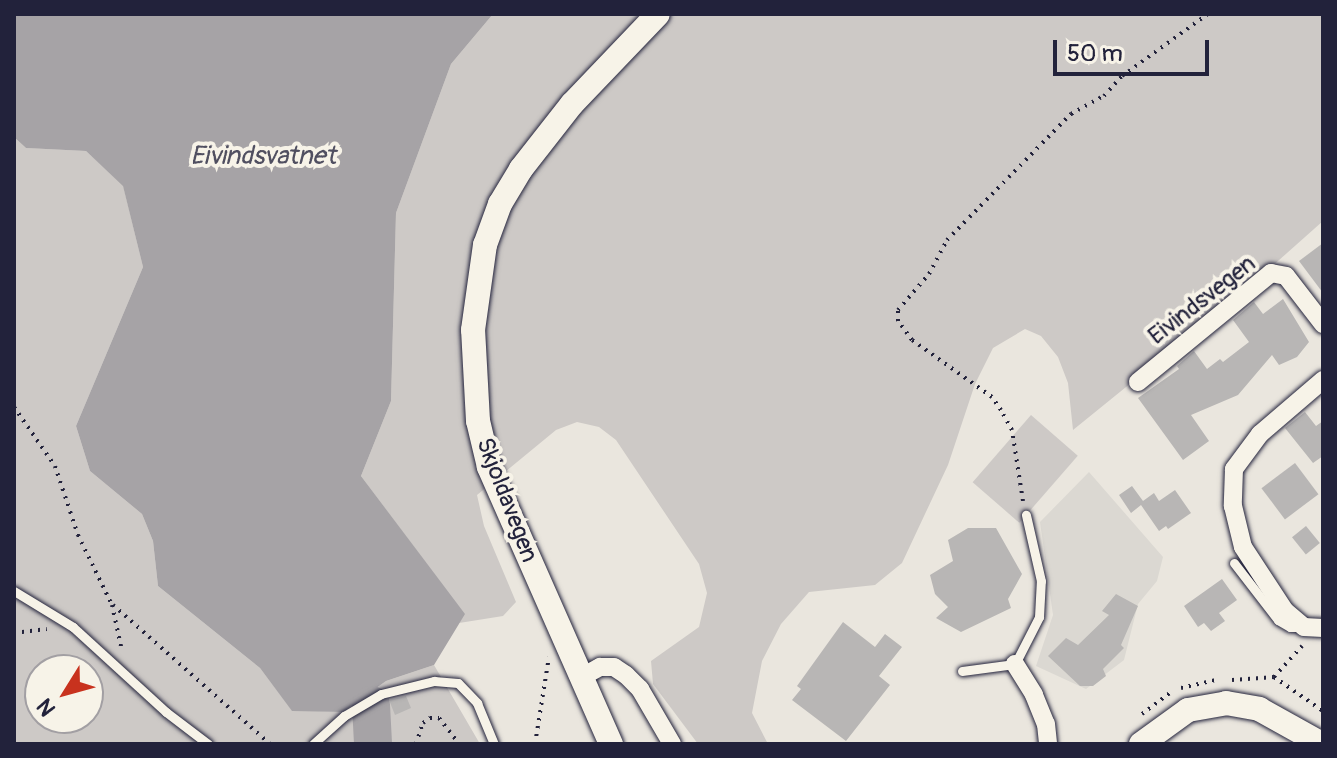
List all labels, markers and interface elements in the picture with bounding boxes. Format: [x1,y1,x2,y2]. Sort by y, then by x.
scale bar [1057,24,1213,74]
text: 50 m [1067,39,1123,68]
water label: Eivindsvatnet [190,141,336,173]
street label: Eivindsvegen [1143,249,1261,351]
street label: Skjoldavegen [470,434,544,566]
north arrow [24,654,104,734]
text: N [31,693,62,722]

